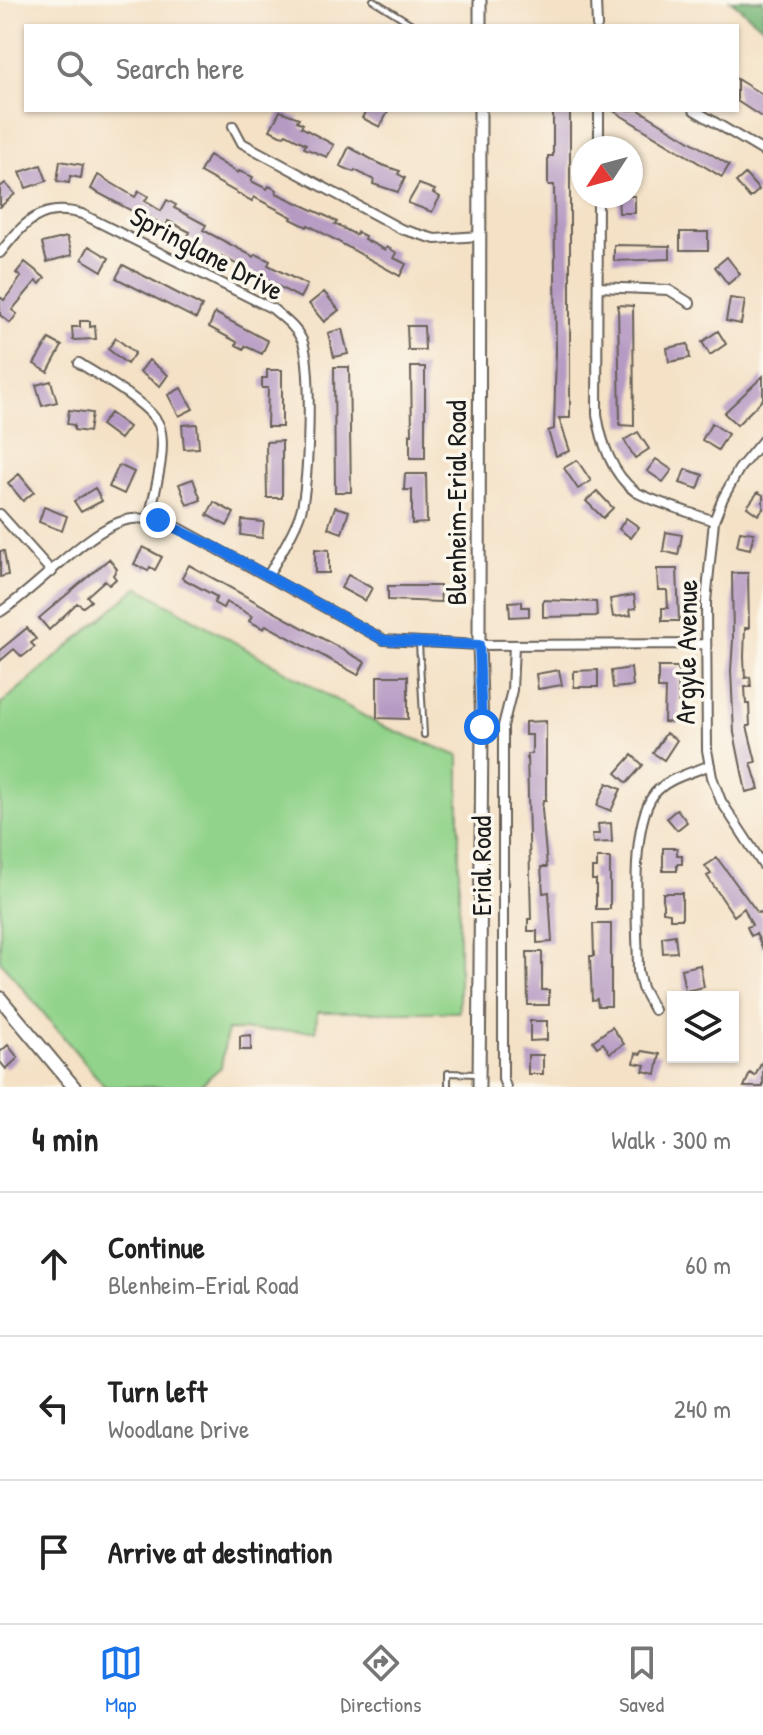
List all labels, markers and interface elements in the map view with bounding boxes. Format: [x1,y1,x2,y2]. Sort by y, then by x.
search box [24,24,739,112]
icon: search [52,46,96,90]
text: Search here [116,48,244,88]
north arrow [571,136,643,208]
street label: Springlane Drive [124,197,290,309]
street label: Blenheim-Erial Road [437,400,475,606]
route end [140,502,176,538]
street label: Argyle Avenue [666,579,706,725]
route start [464,709,500,745]
street label: Erial Road [462,816,500,916]
map controls [667,991,739,1063]
button: layers [667,991,739,1063]
text: 4 min [32,1116,99,1162]
text: Walk · 300 m [611,1122,731,1157]
text: Continue [108,1227,205,1267]
icon: ahead [32,1242,76,1286]
text: 60 m [685,1247,731,1282]
text: Blenheim-Erial Road [108,1267,299,1302]
text: Turn left [108,1371,207,1411]
icon: left [32,1386,76,1430]
text: 240 m [674,1391,731,1426]
text: Woodlane Drive [108,1411,249,1446]
icon: arrive [32,1530,76,1574]
text: Arrive at destination [108,1532,333,1572]
tab: Map [99,1641,143,1719]
tab: Directions [341,1641,422,1719]
tab: Saved [619,1641,664,1719]

